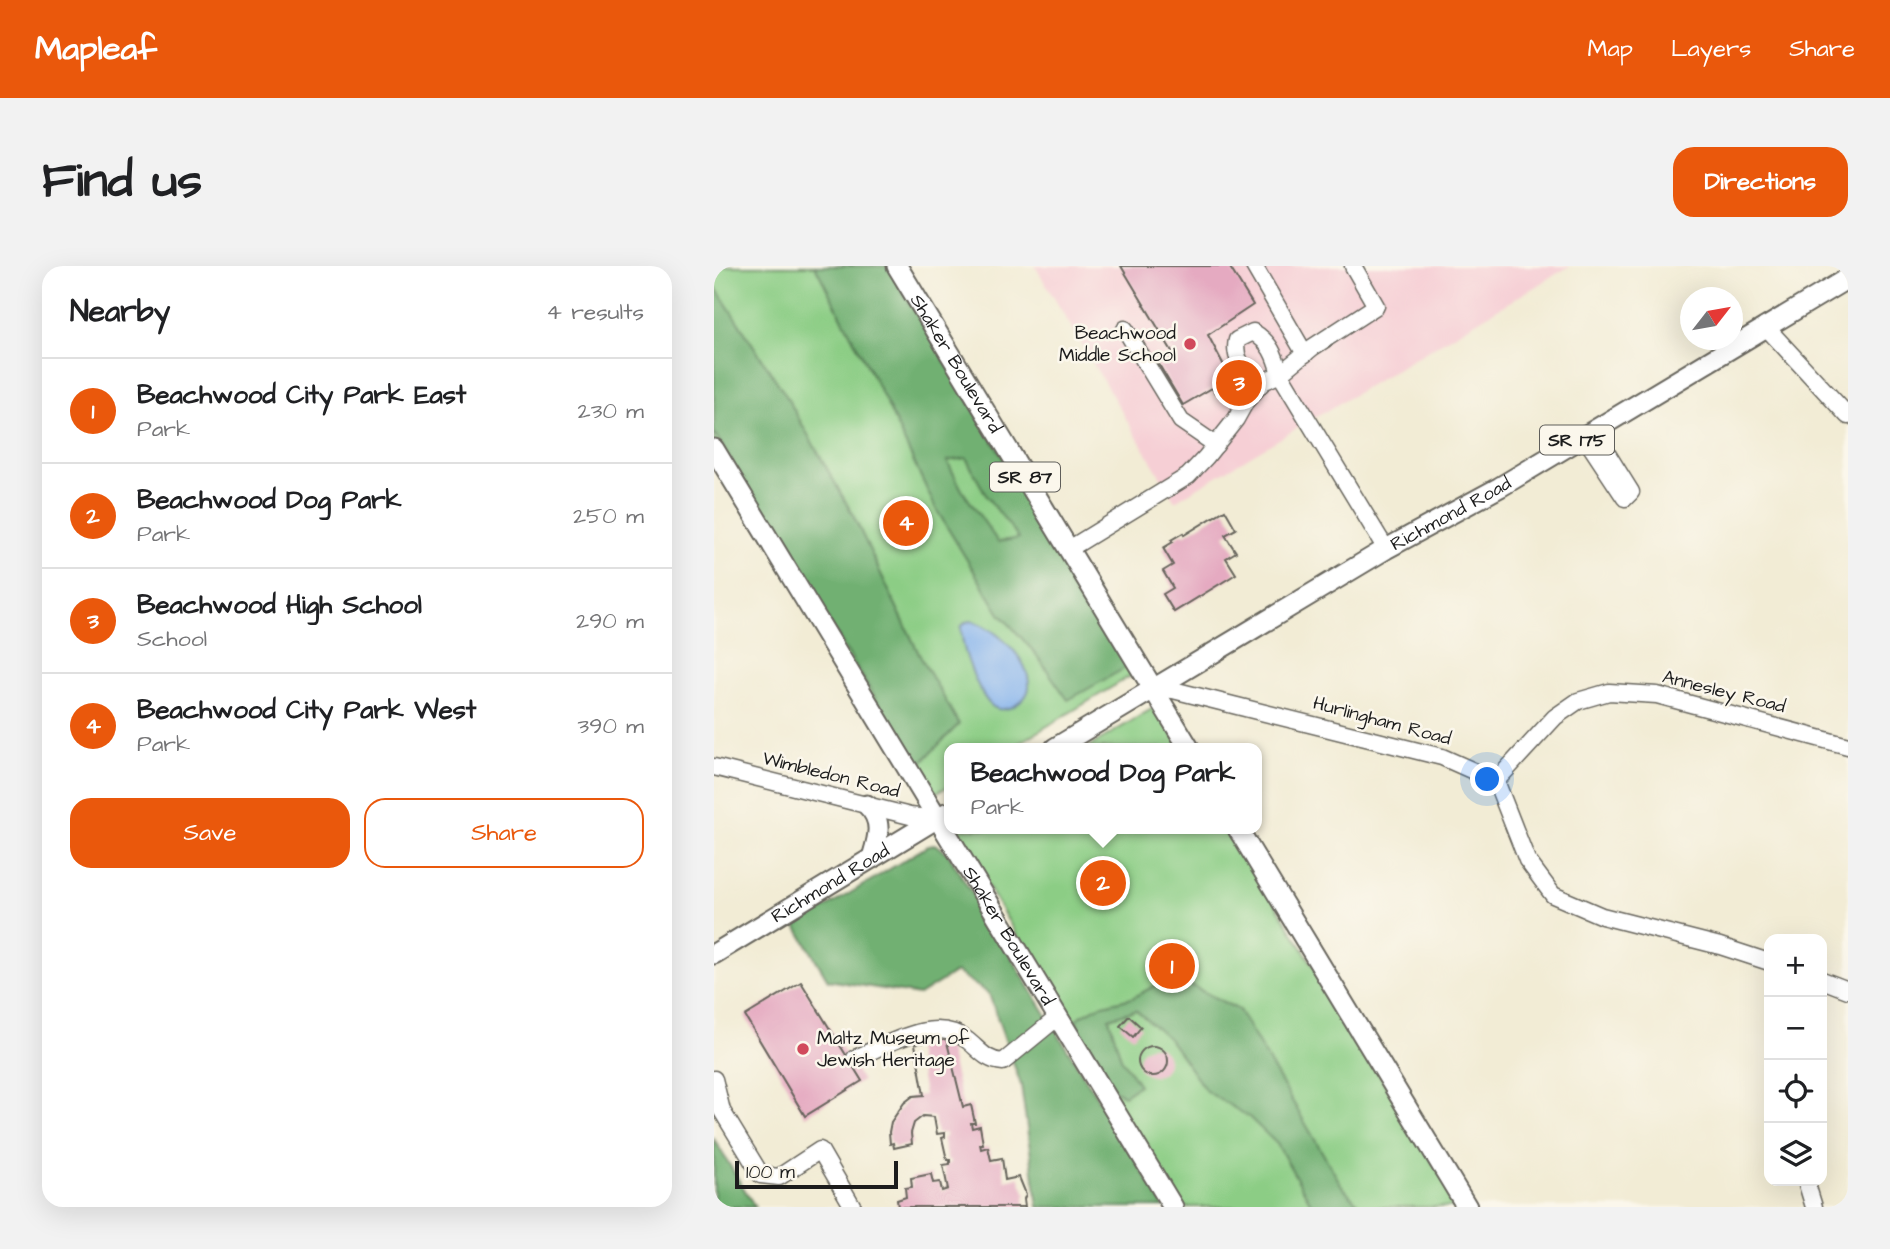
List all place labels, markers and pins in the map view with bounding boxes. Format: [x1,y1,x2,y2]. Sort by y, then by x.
place label: Beachwood Middle School [1059,320,1176,369]
marker: Beachwood Middle School [1182,336,1198,352]
pin: 3 [1216,357,1262,409]
pin: 4 [883,497,929,549]
pin: 2 [1080,857,1126,909]
pin: 1 [1149,940,1195,992]
place label: Maltz Museum of Jewish Heritage [817,1025,970,1075]
marker: Maltz Museum of Jewish Heritage [795,1041,811,1057]

